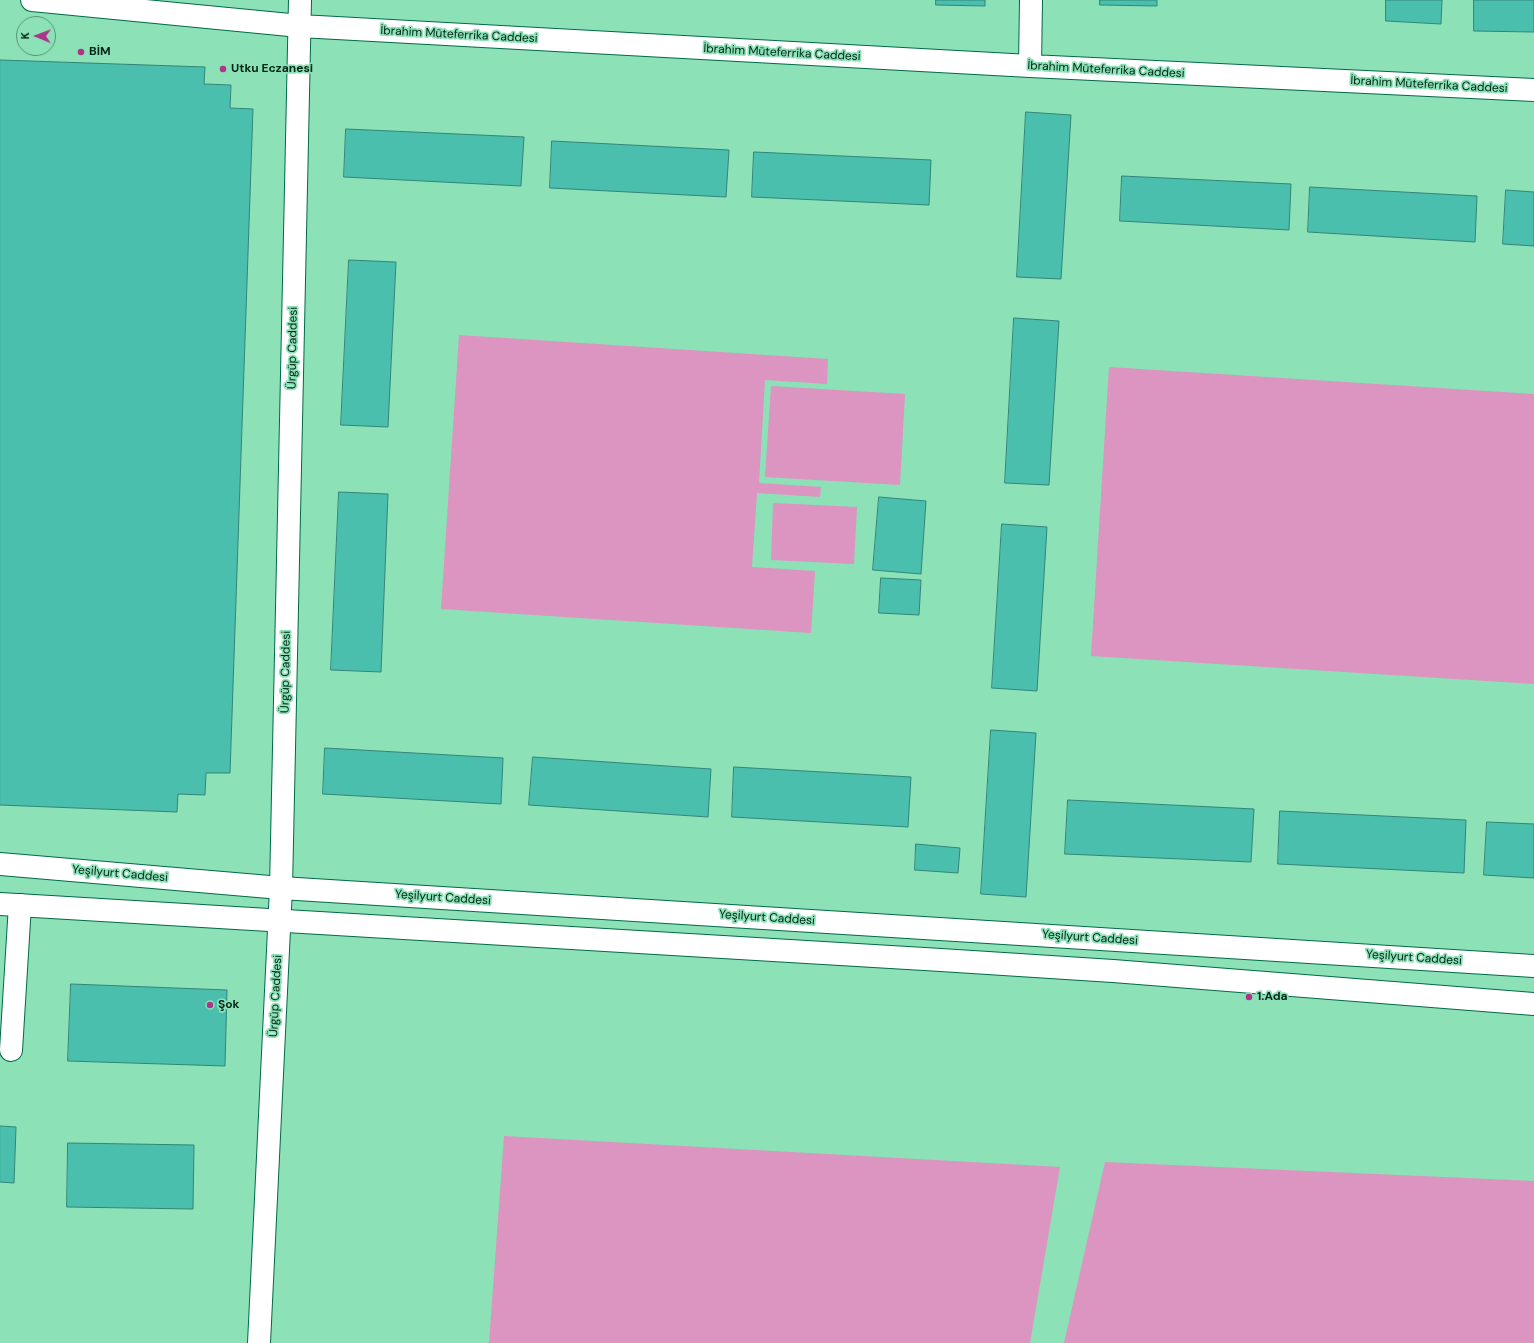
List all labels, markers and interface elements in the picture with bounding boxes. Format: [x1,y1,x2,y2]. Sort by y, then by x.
north arrow [16,16,56,56]
street label: İbrahim Müteferrika Caddesi [380,24,538,46]
text: K [18,32,32,40]
street label: İbrahim Müteferrika Caddesi [703,42,861,64]
place label: BİM [89,45,111,59]
marker: BİM [76,47,86,57]
street label: İbrahim Müteferrika Caddesi [1027,59,1185,81]
place label: Utku Eczanesi [231,62,313,76]
marker: Utku Eczanesi [218,64,228,74]
street label: İbrahim Müteferrika Caddesi [1350,74,1508,96]
street label: Ürgüp Caddesi [285,307,301,389]
street label: Ürgüp Caddesi [278,631,294,713]
street label: Yeşilyurt Caddesi [72,863,168,885]
street label: Yeşilyurt Caddesi [395,887,491,909]
street label: Yeşilyurt Caddesi [719,907,815,929]
street label: Yeşilyurt Caddesi [1042,927,1138,949]
street label: Yeşilyurt Caddesi [1366,947,1462,969]
street label: Ürgüp Caddesi [267,955,285,1037]
place label: 1.Ada [1257,990,1288,1004]
marker: 1.Ada [1244,992,1254,1002]
place label: Şok [218,998,240,1012]
marker: Şok [205,1000,215,1010]

